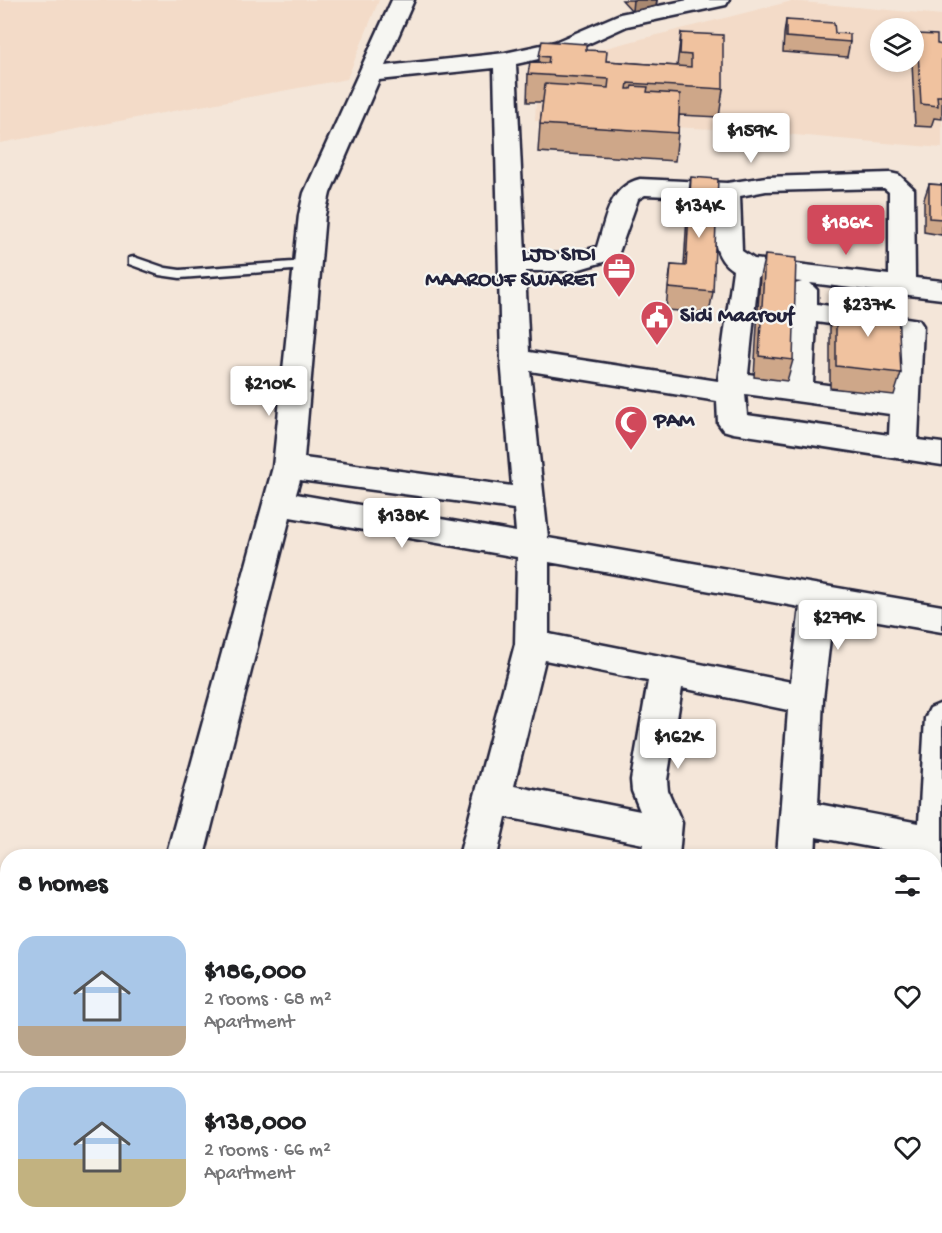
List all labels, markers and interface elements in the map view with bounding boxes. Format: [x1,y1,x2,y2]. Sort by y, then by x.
map controls [870,18,924,72]
button: layers [870,18,924,72]
pin: $159K [709,113,793,164]
text: $159K [727,121,775,144]
pin: $134K [657,188,741,239]
text: $134K [675,196,723,219]
pin: $186K [804,205,888,256]
text: $186K [821,213,871,236]
place label: LJD SIDI MAAROUF SWARET [425,243,598,294]
office icon: LJD SIDI MAAROUF SWARET [601,251,637,298]
pin: $237K [826,287,910,338]
text: $237K [843,295,893,318]
public building icon: Sidi Maarouf [639,299,675,346]
place label: Sidi Maarouf [680,304,796,330]
pin: $210K [227,366,311,417]
text: $210K [244,374,294,397]
mosque icon: PAM [613,404,649,451]
place label: PAM [653,409,695,435]
pin: $138K [360,498,444,549]
text: $138K [377,506,427,529]
pin: $279K [796,600,880,651]
text: $279K [813,608,863,631]
pin: $162K [636,719,720,770]
text: $162K [654,727,702,750]
icon: filters [891,869,924,902]
text: 8 homes [18,870,107,901]
text: $186,000 [204,958,306,989]
icon: home [66,960,138,1032]
icon: heart [891,980,924,1013]
text: 2 rooms · 68 m² [204,989,332,1012]
text: Apartment [204,1012,294,1035]
text: $138,000 [204,1109,306,1140]
icon: home [66,1111,138,1183]
icon: heart [891,1131,924,1164]
text: 2 rooms · 66 m² [204,1140,331,1163]
text: Apartment [204,1163,294,1186]

